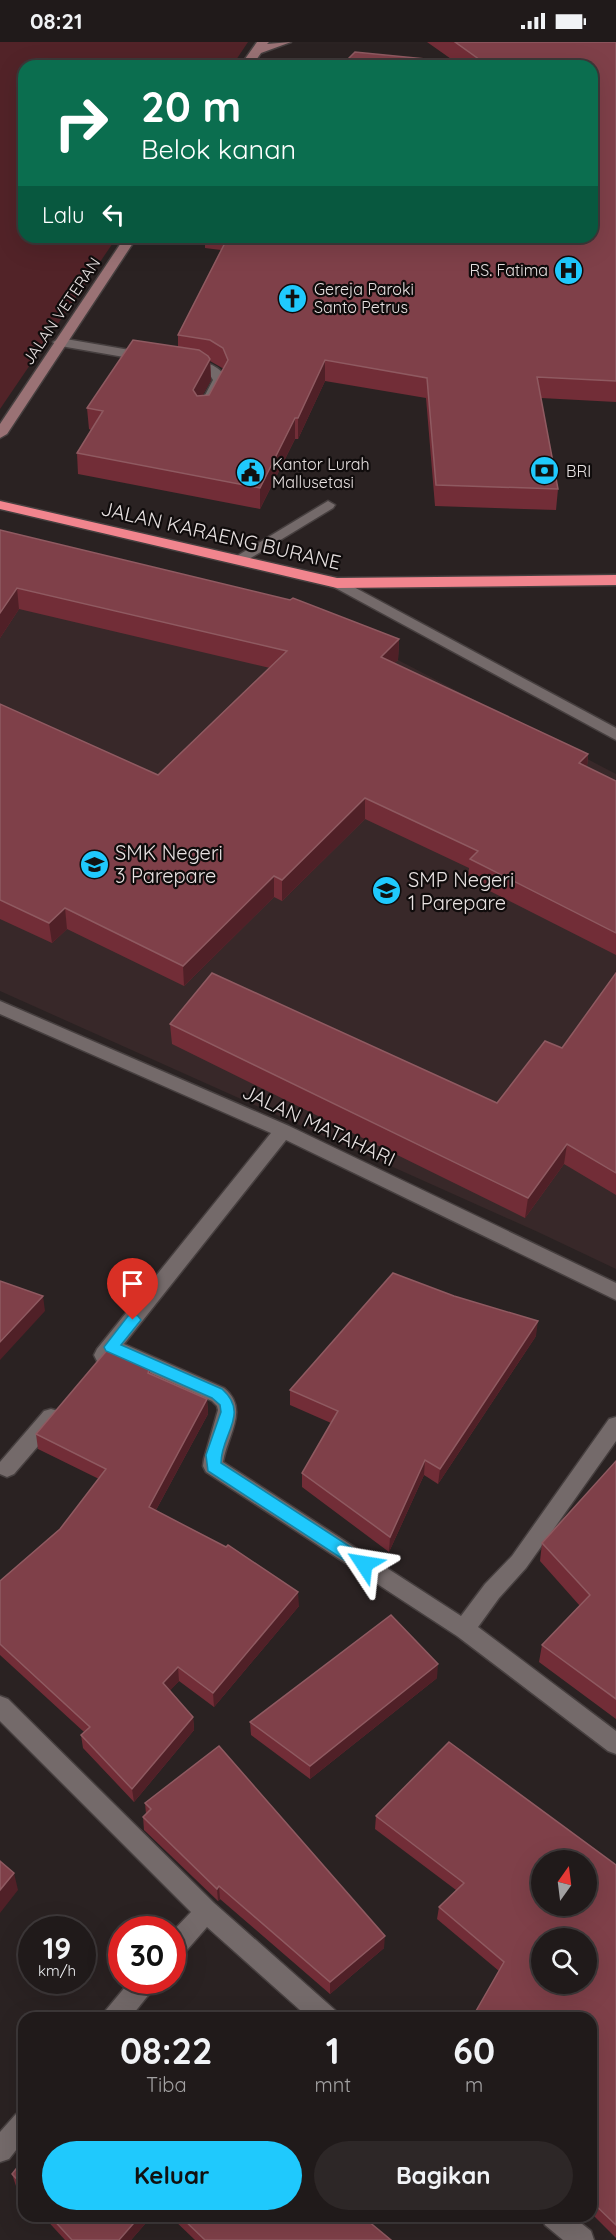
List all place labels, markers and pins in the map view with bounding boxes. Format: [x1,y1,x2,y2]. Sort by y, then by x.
hospital icon: RS. Fatima [553,254,585,286]
place label: RS. Fatima [469,260,548,280]
place label: Gereja Paroki Santo Petrus [314,279,414,317]
church icon: Gereja Paroki Santo Petrus [277,282,309,314]
place label: Kantor Lurah Mallusetasi [272,454,370,492]
bank icon: BRI [529,455,561,487]
public building icon: Kantor Lurah Mallusetasi [235,457,267,489]
place label: BRI [566,461,591,481]
place label: SMK Negeri 3 Parepare [115,840,223,888]
school or university icon: SMK Negeri 3 Parepare [78,848,110,880]
place label: SMP Negeri 1 Parepare [408,867,514,915]
school or university icon: SMP Negeri 1 Parepare [371,874,403,906]
pin [107,1258,158,1320]

